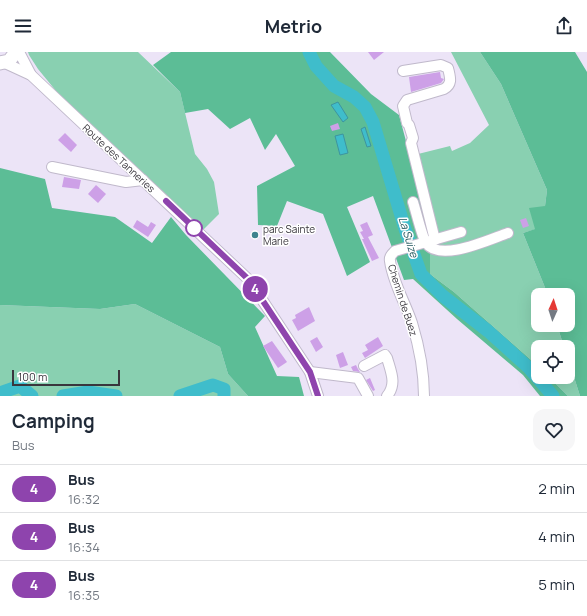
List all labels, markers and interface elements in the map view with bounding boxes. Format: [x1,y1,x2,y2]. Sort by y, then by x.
text: Metrio [265,14,322,38]
icon: menu [12,15,34,37]
icon: share [553,15,575,37]
street label: Route des Tanneries [80,121,158,195]
water label: La Suize [396,215,422,260]
unlabelled marker [185,219,203,237]
place label: parc Sainte Marie [263,222,315,248]
marker: parc Sainte Marie [250,230,260,240]
street label: Chemin de Buez [385,262,421,338]
line badge: 4 [242,276,268,302]
text: 4 [251,279,259,298]
north arrow [531,288,575,332]
map controls [531,288,575,384]
button: locate [531,340,575,384]
scale bar [12,368,120,387]
text: 100 m [18,369,47,384]
text: Camping [12,408,95,434]
button: heart [533,409,575,451]
text: Bus [12,436,35,454]
text: Bus [68,469,95,490]
text: 2 min [538,478,575,499]
text: 4 [30,479,38,498]
text: 16:32 [68,490,100,508]
text: Bus [68,517,95,538]
text: 4 min [538,526,575,547]
text: 4 [30,527,38,546]
text: 16:34 [68,538,100,556]
text: Bus [68,565,95,586]
text: 5 min [538,574,575,595]
text: 4 [30,575,38,594]
text: 16:35 [68,586,100,604]

